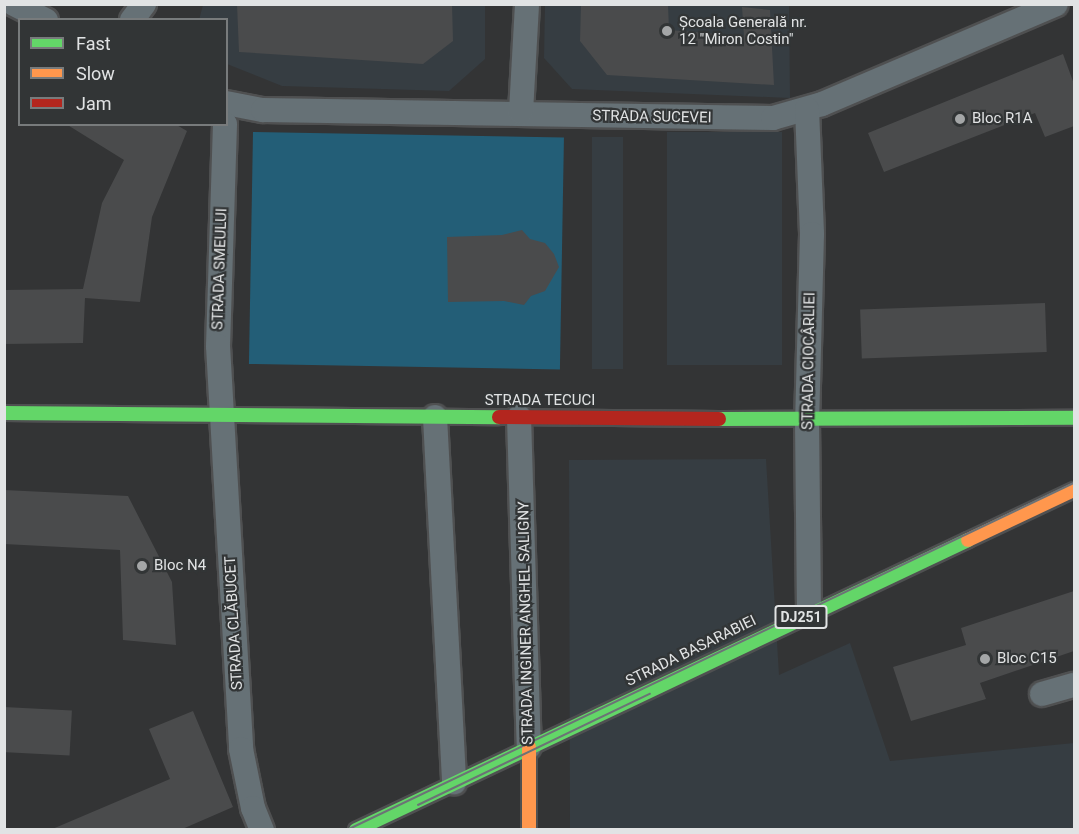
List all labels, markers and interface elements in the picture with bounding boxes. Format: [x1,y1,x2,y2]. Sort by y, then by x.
place label: Școala Generală nr. 12 "Miron Costin" [679,13,807,48]
legend [18,18,228,126]
marker: Școala Generală nr. 12 "Miron Costin" [660,24,674,38]
text: Fast [76,33,111,54]
text: Slow [76,63,115,84]
text: Jam [76,93,112,114]
street label: STRADA SUCEVEI [592,107,712,127]
place label: Bloc R1A [972,110,1033,128]
marker: Bloc R1A [953,112,967,126]
street label: STRADA SMEULUI [209,208,231,330]
street label: STRADA CIOCÂRLIEI [799,292,819,430]
street label: STRADA TECUCI [485,392,595,410]
street label: STRADA INGINER ANGHEL SALIGNY [515,501,537,745]
street label: STRADA CLĂBUCET [221,555,247,691]
place label: Bloc N4 [154,557,206,575]
marker: Bloc N4 [135,559,149,573]
road number: DJ251 [774,606,828,628]
street label: STRADA BASARABIEI [623,612,759,690]
place label: Bloc C15 [997,650,1057,668]
marker: Bloc C15 [978,652,992,666]

